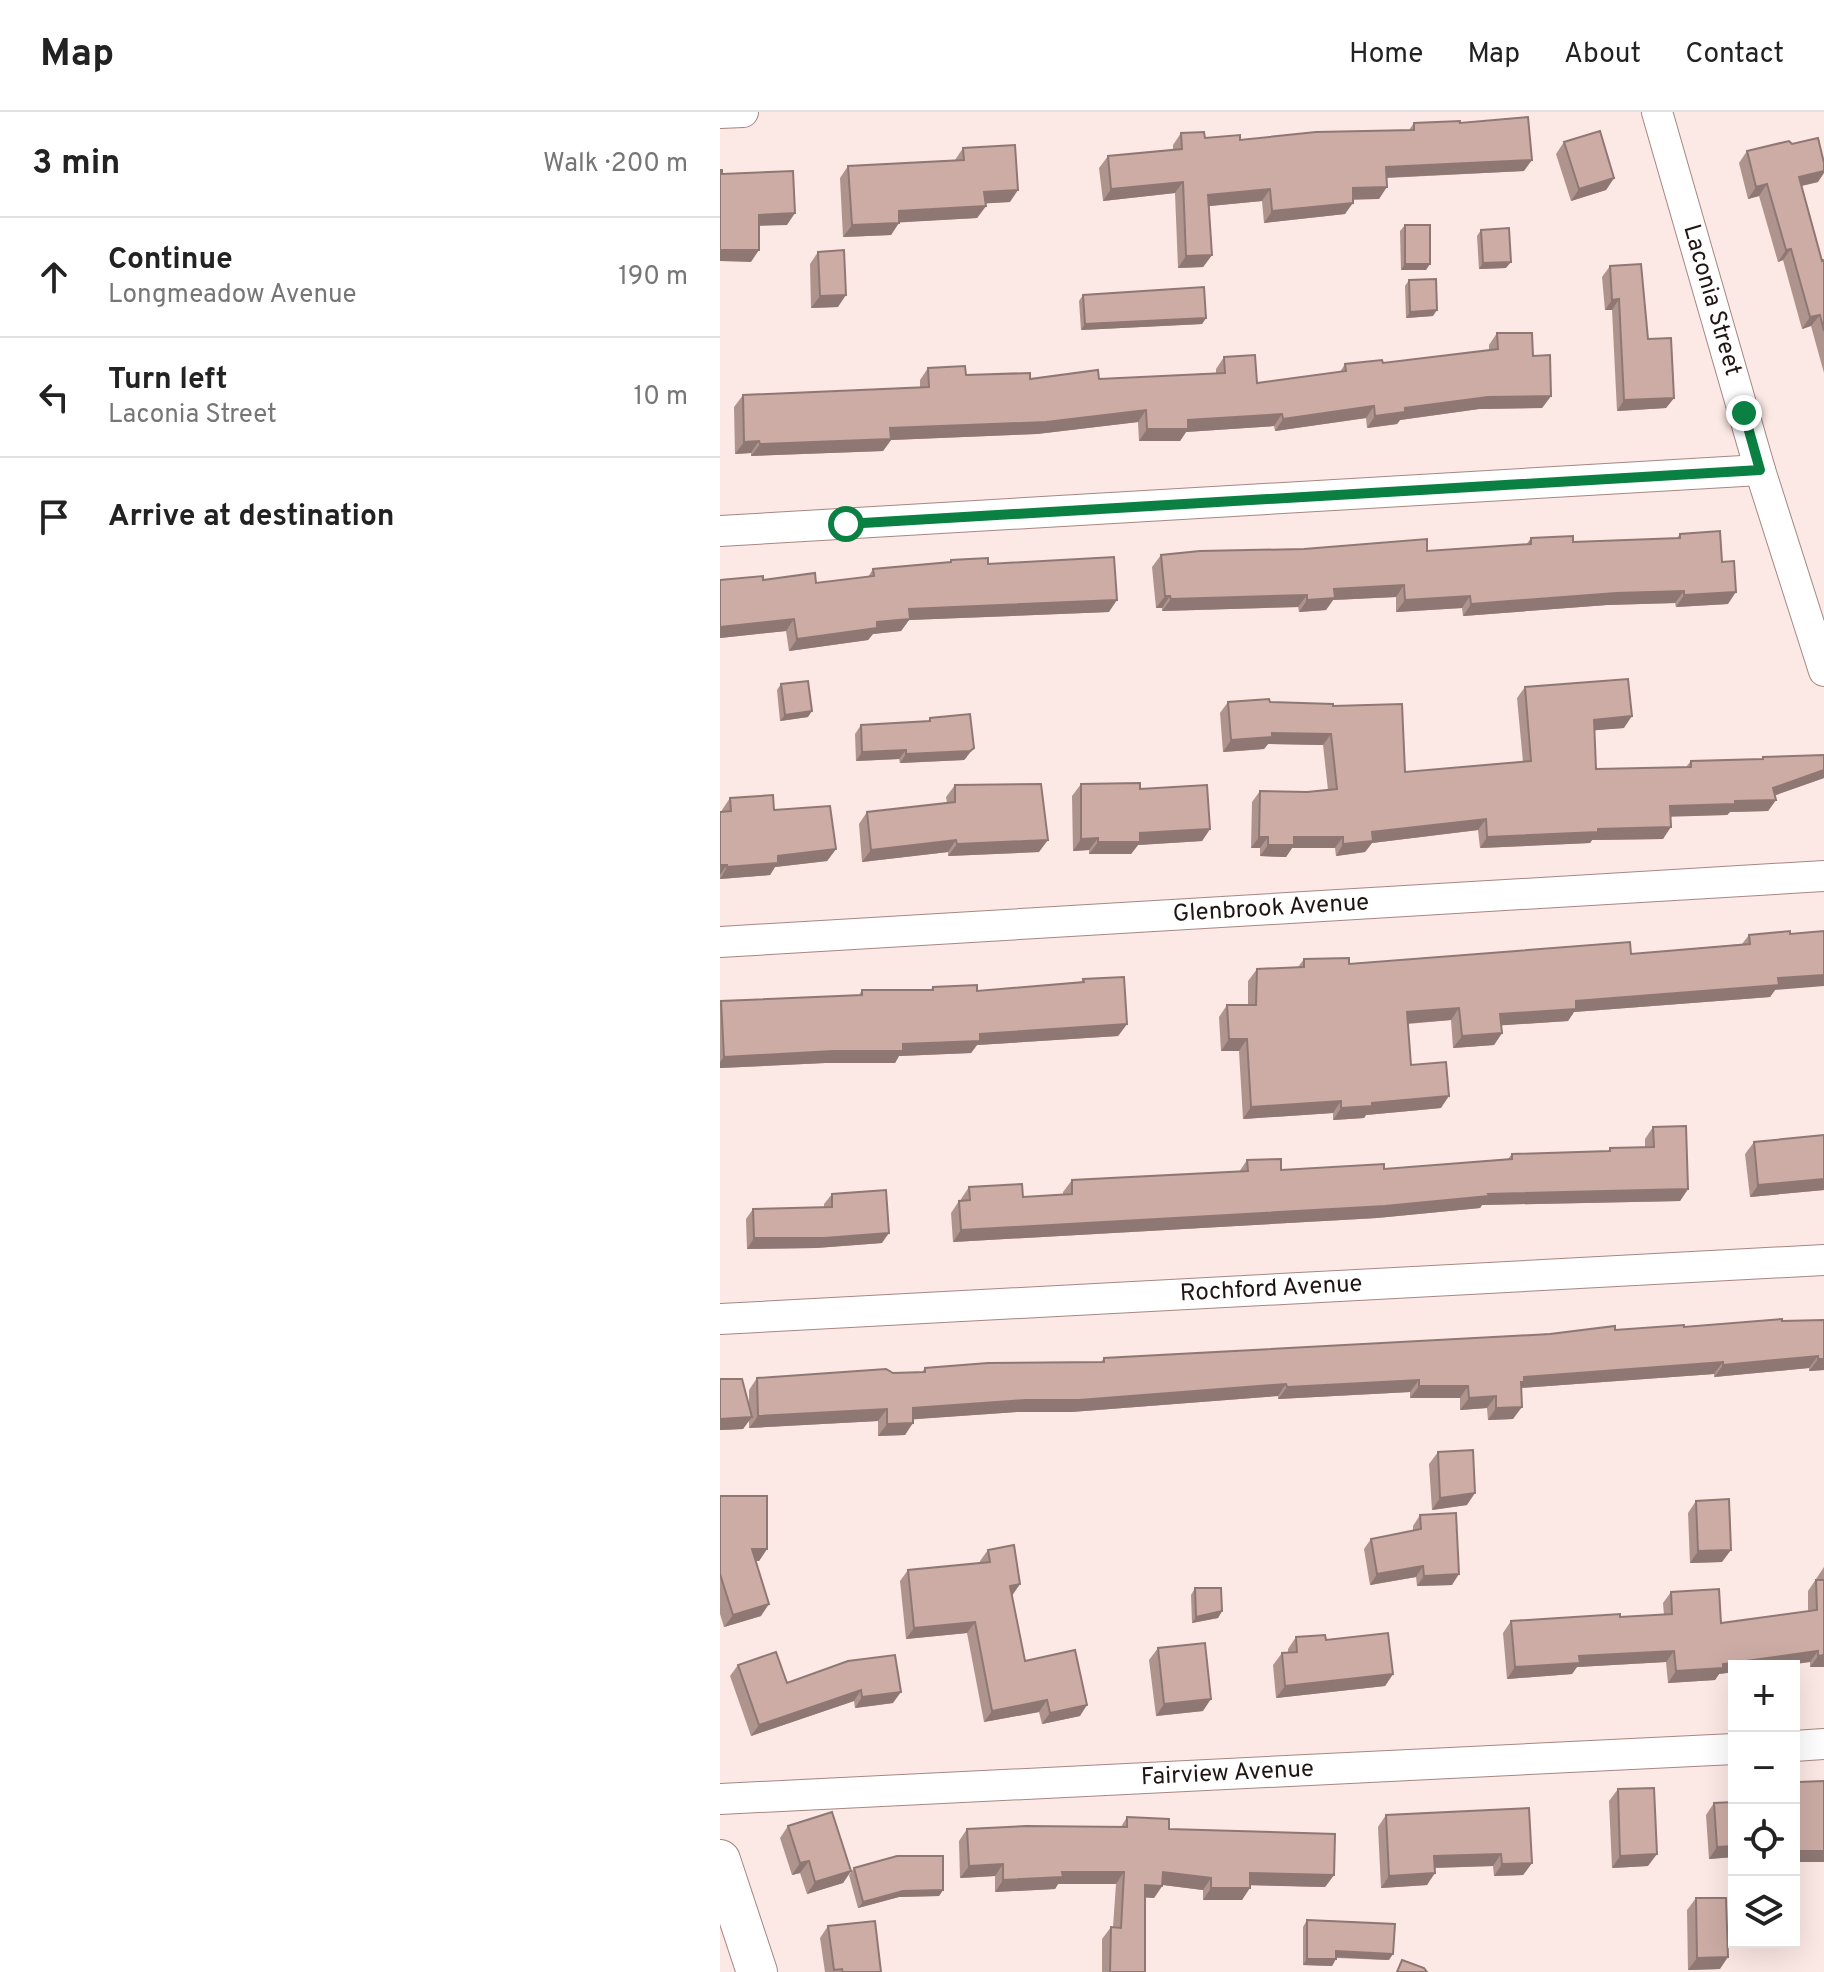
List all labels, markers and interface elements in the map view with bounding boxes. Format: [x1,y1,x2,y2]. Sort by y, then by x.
text: Map [40,31,114,80]
text: Home [1349,37,1423,73]
text: Map [1467,37,1520,73]
text: About [1564,37,1641,73]
text: Contact [1685,37,1784,73]
text: 3 min [32,143,120,186]
text: Walk · 200 m [543,148,688,181]
street label: Laconia Street [1675,221,1747,379]
text: Continue [108,242,233,279]
icon: ahead [32,255,76,299]
text: 190 m [618,261,688,294]
text: Longmeadow Avenue [108,279,357,312]
text: Turn left [108,362,228,399]
icon: left [32,375,76,419]
text: 10 m [633,381,688,414]
route end [1726,395,1762,431]
text: Laconia Street [108,399,277,432]
icon: arrive [32,495,76,539]
text: Arrive at destination [108,499,394,536]
route start [828,506,864,542]
street label: Glenbrook Avenue [1172,888,1370,930]
street label: Rochford Avenue [1179,1270,1363,1309]
map controls [1728,1660,1800,1948]
button: + [1728,1660,1800,1732]
button: − [1728,1732,1800,1804]
street label: Fairview Avenue [1140,1755,1315,1793]
button: locate [1728,1804,1800,1876]
button: layers [1728,1876,1800,1948]

